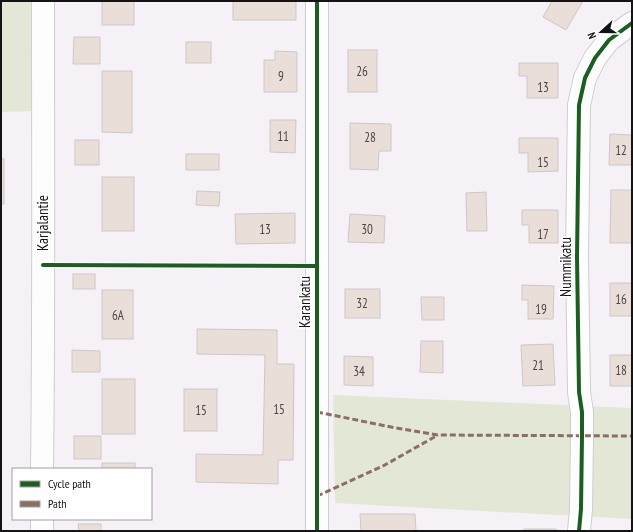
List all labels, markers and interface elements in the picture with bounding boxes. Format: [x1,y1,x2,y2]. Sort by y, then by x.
north arrow [581,12,621,52]
text: N [584,30,599,41]
house number: 26 [356,63,368,80]
house number: 9 [278,68,284,85]
house number: 13 [537,79,549,96]
house number: 11 [277,128,289,145]
house number: 28 [364,129,376,146]
house number: 12 [615,142,627,159]
house number: 15 [537,154,549,171]
street label: Karjalantie [33,195,52,251]
house number: 13 [259,221,271,238]
house number: 30 [361,221,373,238]
house number: 17 [537,226,549,243]
street label: Nummikatu [556,237,575,297]
street label: Karankatu [295,276,314,328]
house number: 16 [615,291,627,308]
house number: 32 [356,295,368,312]
house number: 19 [535,301,547,318]
house number: 6A [112,307,125,324]
house number: 21 [532,357,544,374]
house number: 18 [615,362,627,379]
house number: 34 [353,363,365,380]
house number: 15 [273,401,285,418]
house number: 15 [195,402,207,419]
legend [12,468,152,520]
text: Cycle path [48,476,91,491]
text: Path [48,496,66,511]

